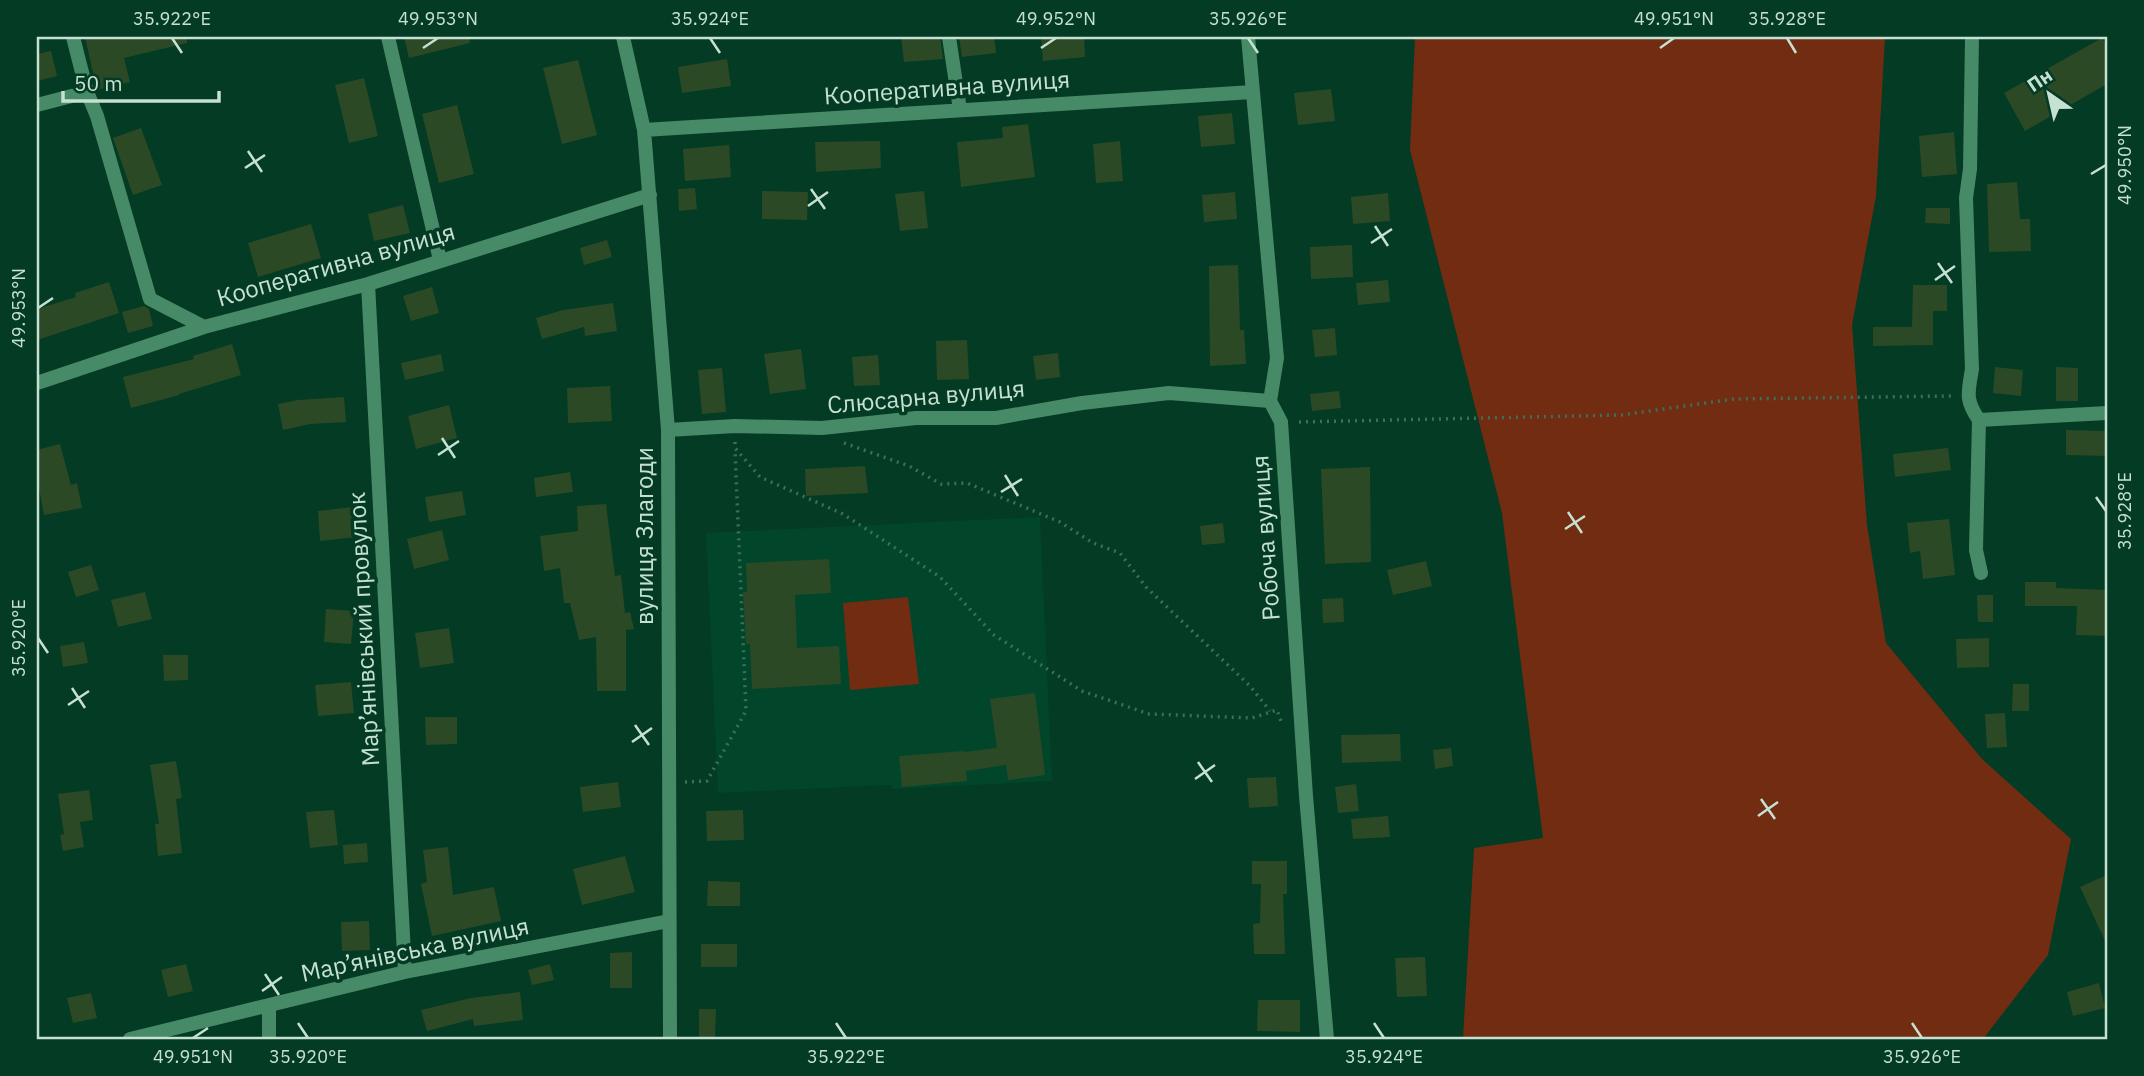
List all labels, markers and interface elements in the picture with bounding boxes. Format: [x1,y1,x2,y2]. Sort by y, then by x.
text: 35.922°E [133,7,211,30]
text: 49.953°N [398,7,478,30]
text: 35.924°E [671,7,749,30]
text: 49.952°N [1016,7,1096,30]
text: 35.926°E [1209,7,1287,30]
text: 49.951°N [1634,7,1714,30]
text: 35.928°E [1748,7,1826,30]
scale bar [63,60,219,104]
north arrow [2014,60,2084,130]
street label: Кооперативна вулиця [823,62,1071,112]
text: Пн [2022,63,2057,97]
text: 50 m [74,69,123,97]
text: 49.950°N [2113,125,2136,205]
street label: Кооперативна вулиця [213,215,459,313]
text: 49.953°N [7,268,30,348]
street label: Слюсарна вулиця [826,371,1026,421]
street label: вулиця Злагоди [628,447,660,625]
street label: Робоча вулиця [1243,454,1287,622]
text: 35.928°E [2113,472,2136,550]
street label: Мар’янівський провулок [340,491,386,767]
text: 35.920°E [7,599,30,677]
street label: Мар’янівська вулиця [298,909,532,989]
text: 49.951°N [153,1045,233,1068]
text: 35.920°E [269,1045,347,1068]
text: 35.922°E [807,1045,885,1068]
text: 35.924°E [1345,1045,1423,1068]
text: 35.926°E [1883,1045,1961,1068]

